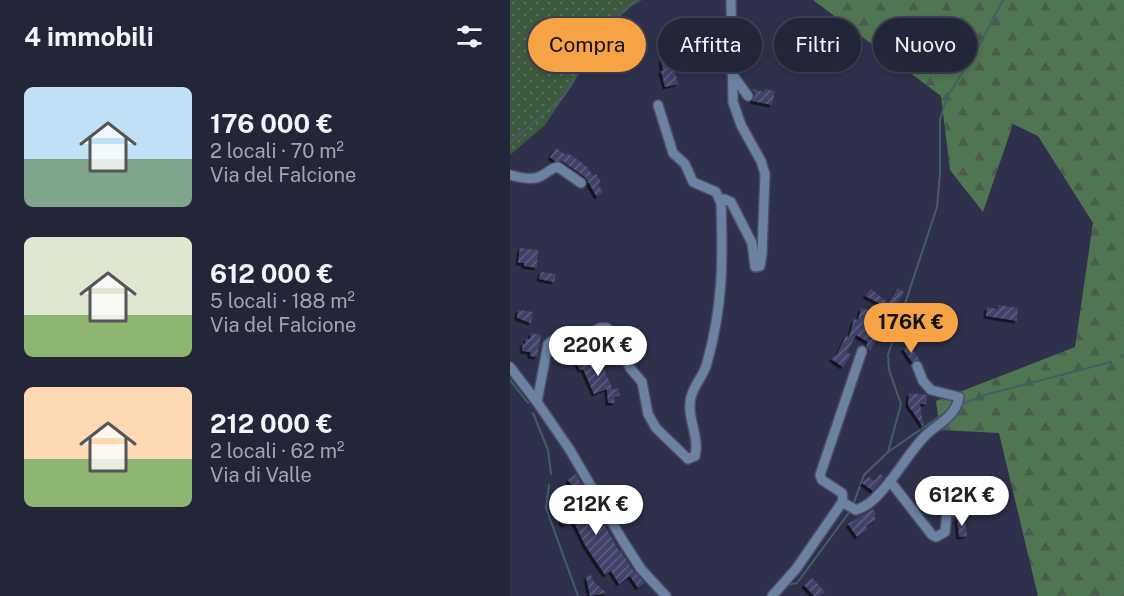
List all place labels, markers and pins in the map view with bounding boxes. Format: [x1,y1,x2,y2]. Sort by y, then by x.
pin: 176K € [862,303,960,354]
pin: 220K € [549,326,647,377]
pin: 612K € [913,476,1011,527]
pin: 212K € [547,485,645,536]

